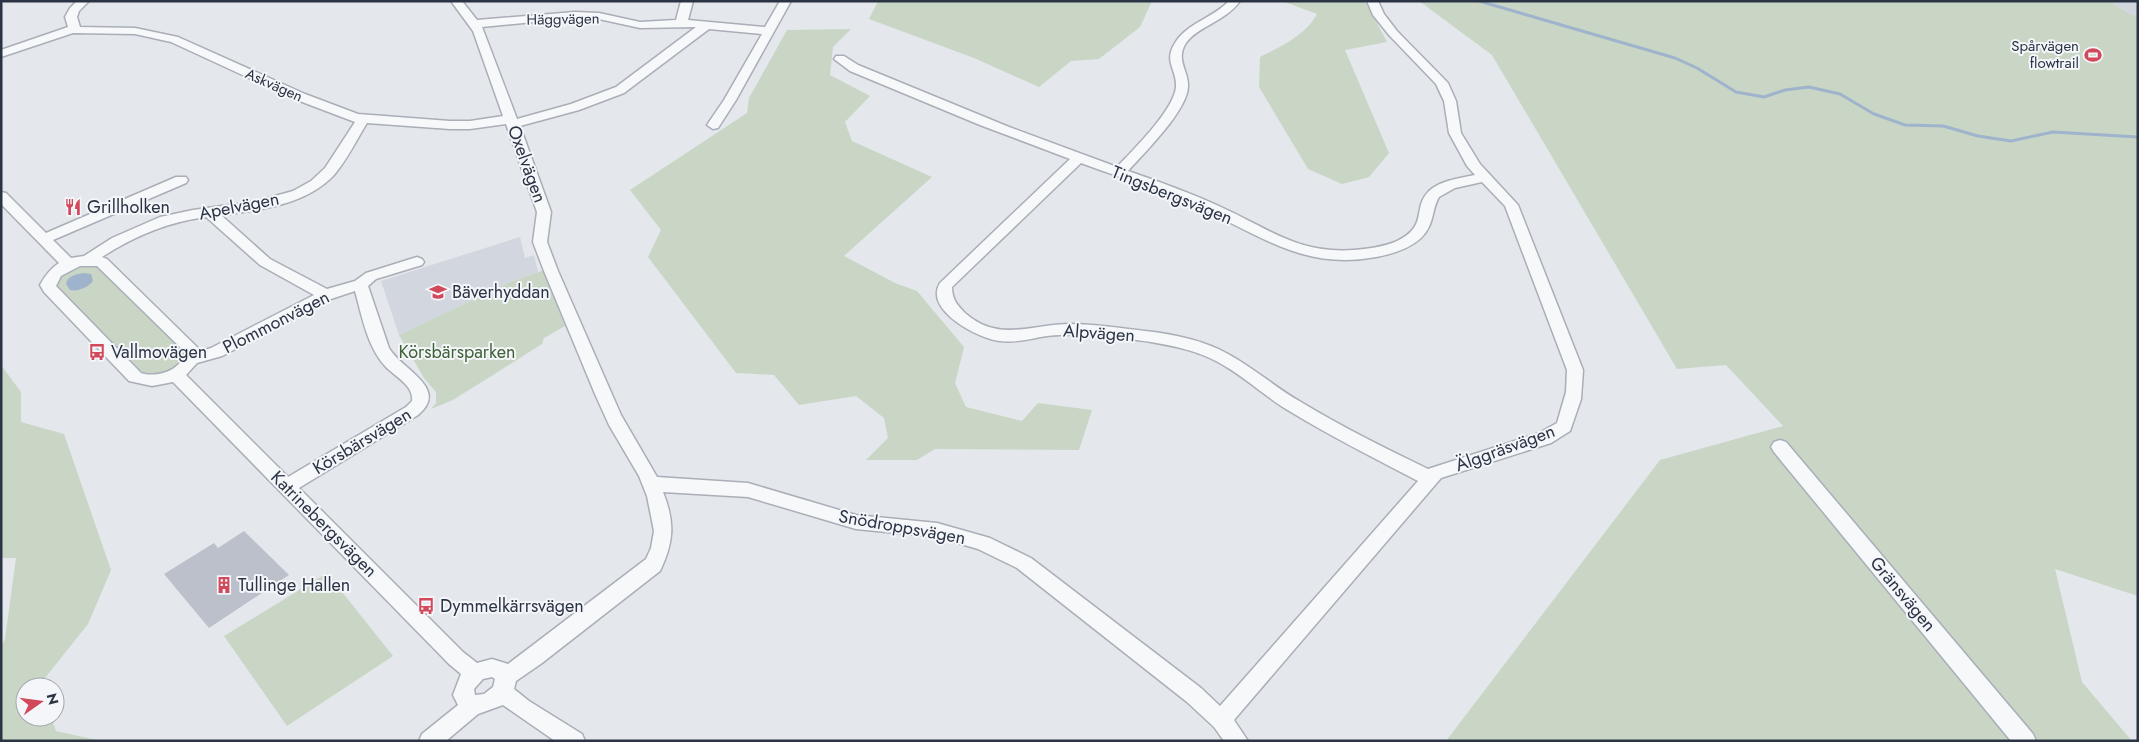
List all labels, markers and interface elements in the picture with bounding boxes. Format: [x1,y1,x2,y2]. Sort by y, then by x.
street label: Häggvägen [526,7,600,31]
place label: Spårvägen flowtrail [2011,35,2079,74]
sports icon: Spårvägen flowtrail [2083,45,2103,65]
street label: Askvägen [242,63,306,107]
street label: Oxelvägen [501,122,553,206]
street label: Tingsbergsvägen [1108,159,1236,231]
street label: Apelvägen [197,185,281,227]
place label: Grillholken [87,194,170,220]
restaurant icon: Grillholken [63,197,83,217]
place label: Bäverhyddan [452,279,550,305]
school or university icon: Bäverhyddan [428,282,448,302]
street label: Plommonvägen [218,284,334,360]
street label: Alpvägen [1062,318,1136,348]
place label: Vallmovägen [111,339,207,365]
park label: Körsbärsparken [399,339,515,365]
bus stop icon: Vallmovägen [87,342,107,362]
street label: Körsbärsvägen [308,401,416,481]
street label: Älggräsvägen [1452,418,1558,478]
street label: Katrinebergsvägen [265,465,383,583]
street label: Snödroppsvägen [836,503,968,551]
street label: Gränsvägen [1864,551,1942,637]
place label: Tullinge Hallen [238,572,350,598]
building icon: Tullinge Hallen [214,575,234,595]
place label: Dymmelkärrsvägen [440,593,584,619]
bus stop icon: Dymmelkärrsvägen [416,596,436,616]
north arrow [15,677,65,727]
text: N [42,691,64,707]

